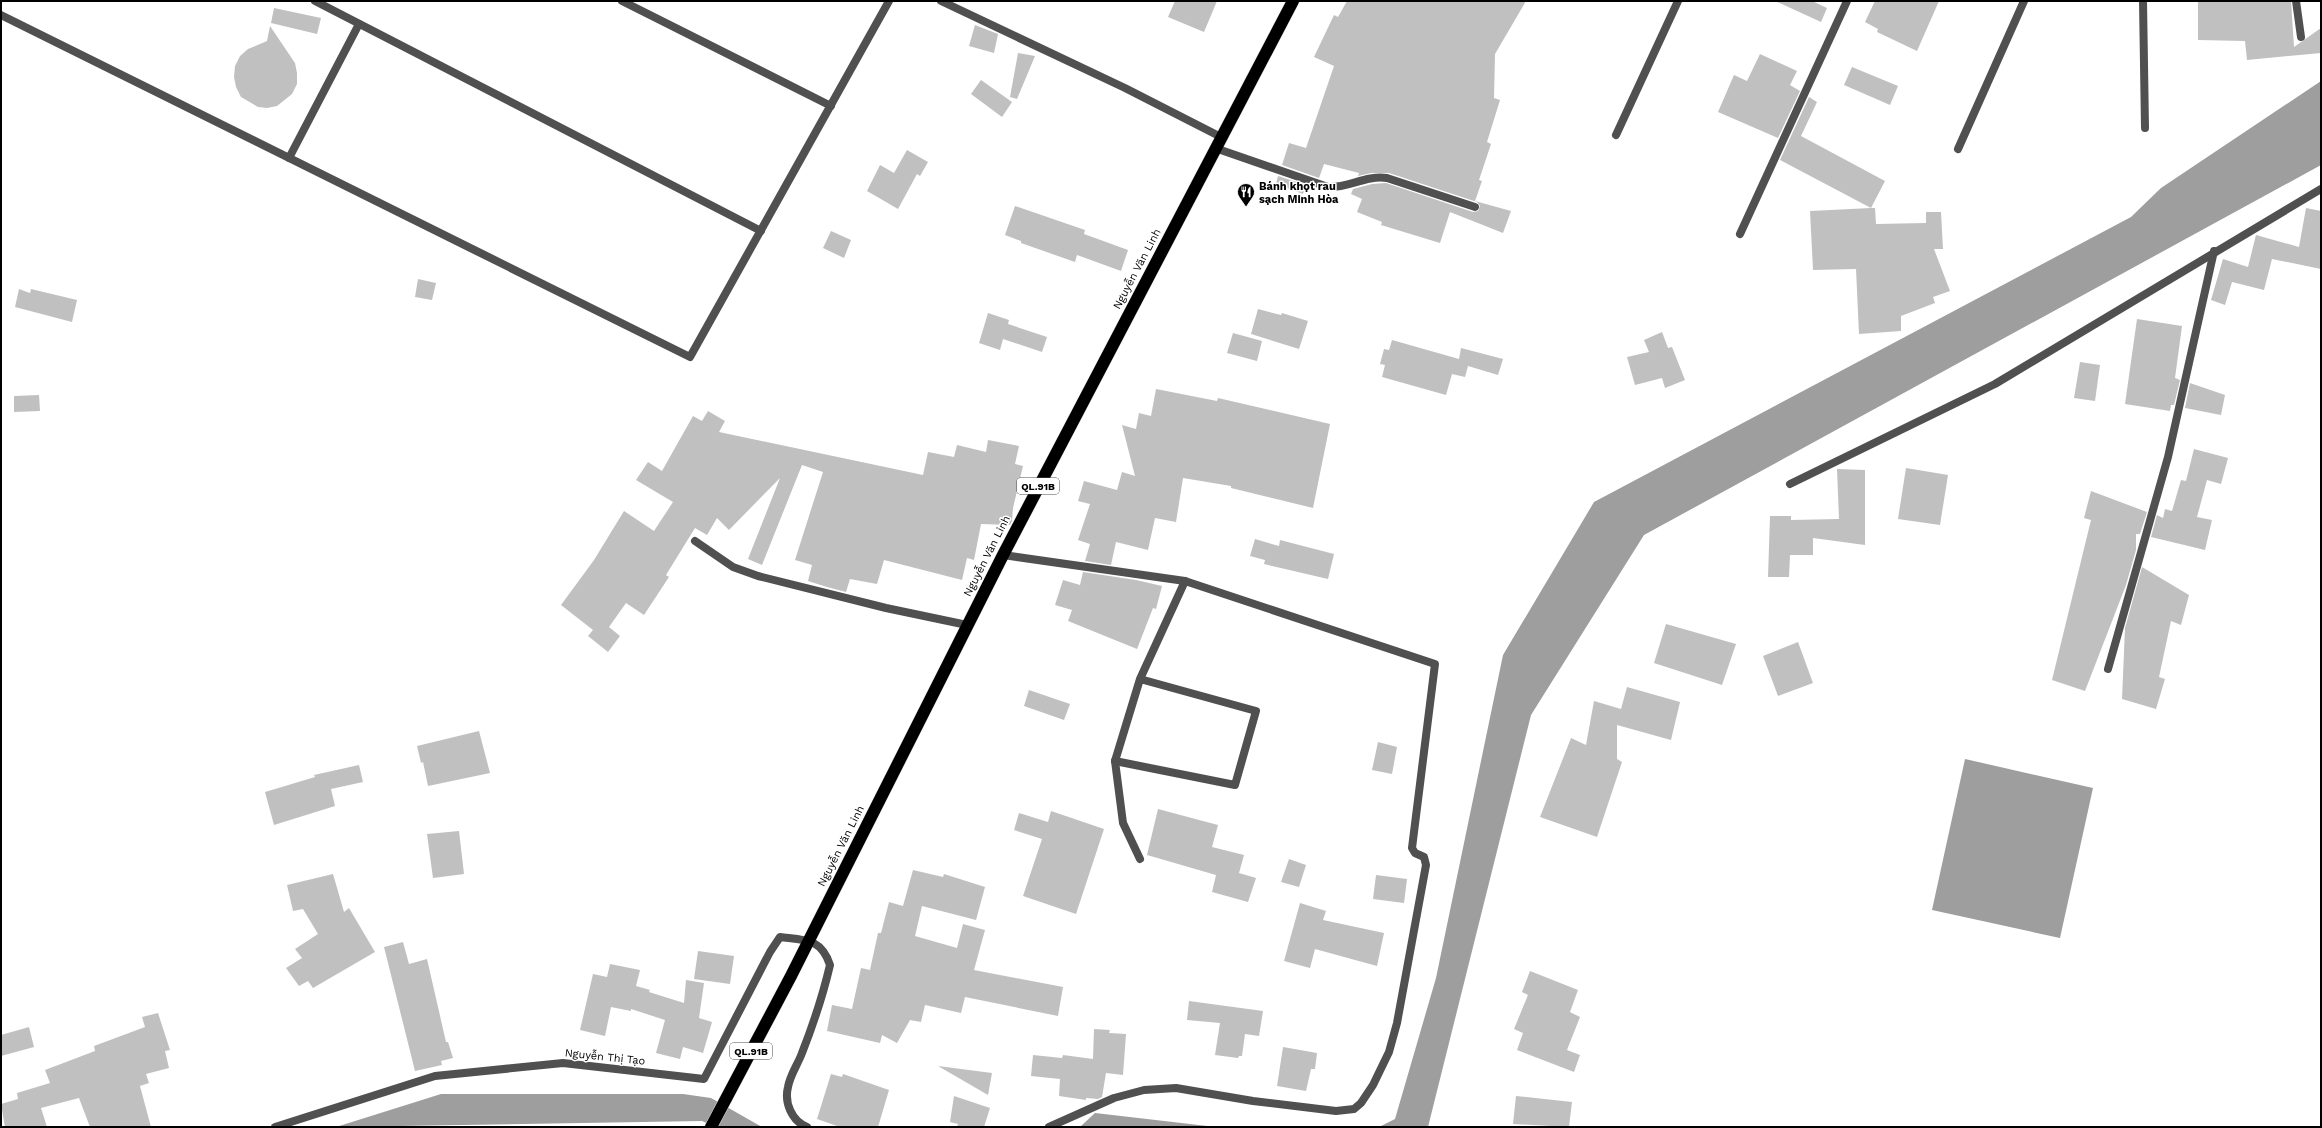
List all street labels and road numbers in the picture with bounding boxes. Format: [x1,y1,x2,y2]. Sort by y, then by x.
street label: Nguyễn Văn Linh [1109,226,1164,311]
road number: QL.91B [1017,478,1059,494]
street label: Nguyễn Văn Linh [960,513,1013,599]
street label: Nguyễn Văn Linh [814,803,867,889]
road number: QL.91B [730,1043,772,1059]
street label: Nguyễn Thị Tạo [564,1045,646,1068]

